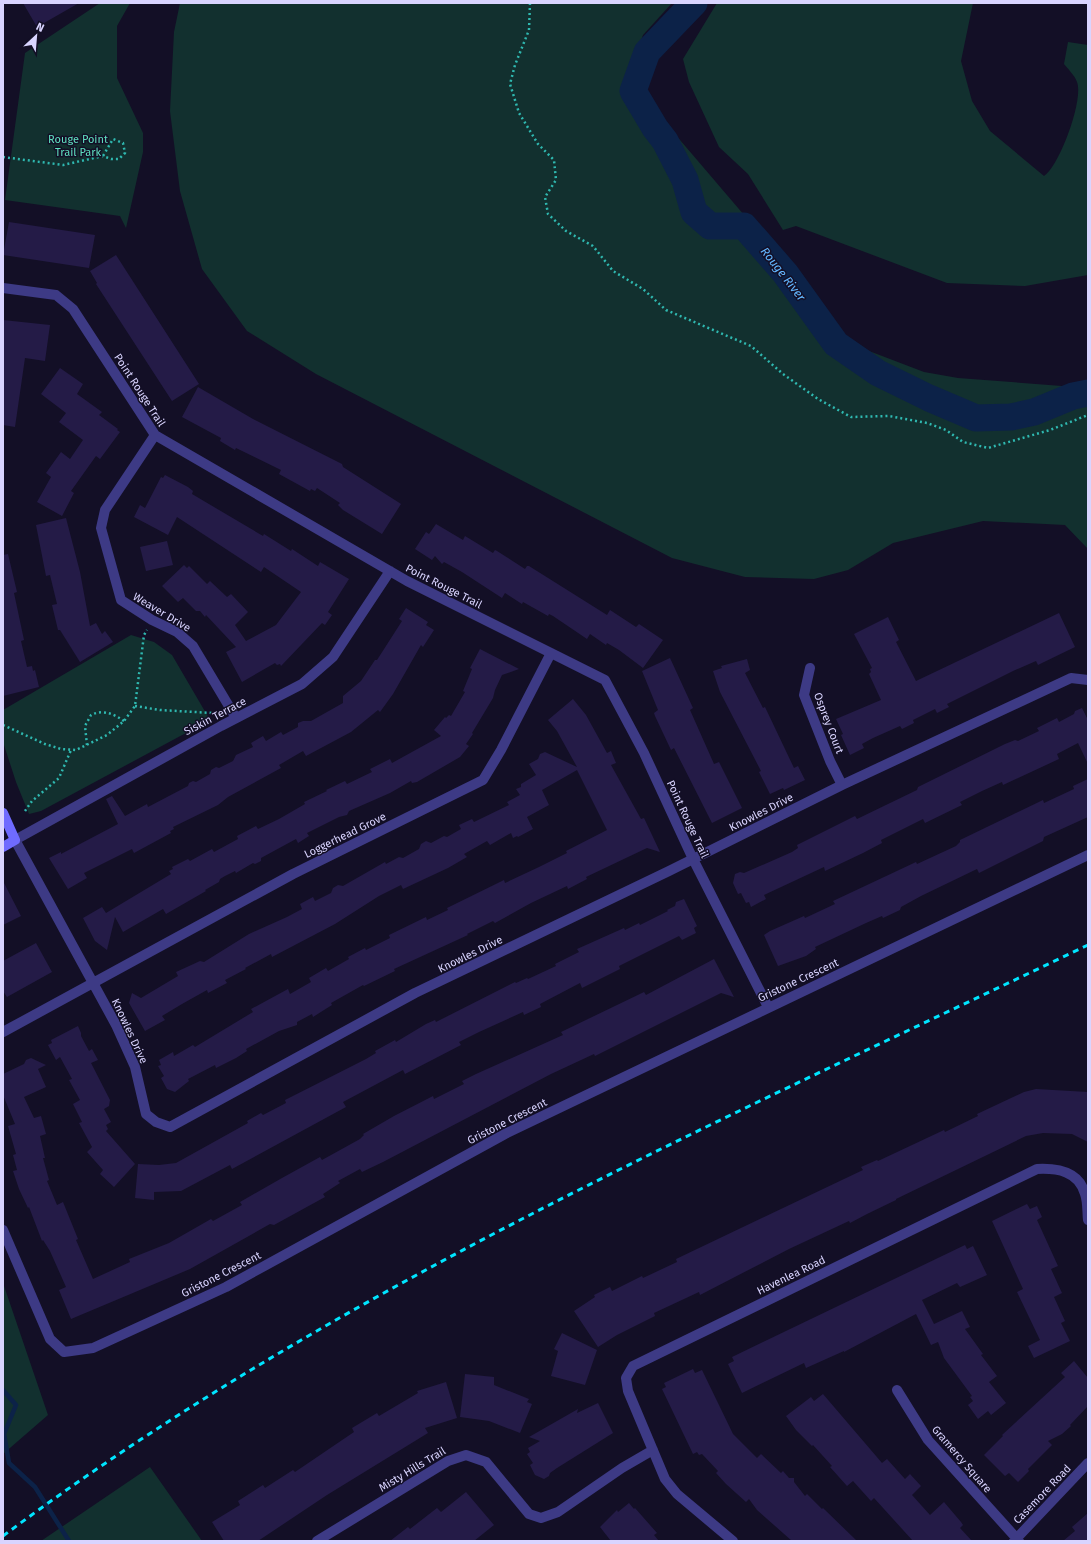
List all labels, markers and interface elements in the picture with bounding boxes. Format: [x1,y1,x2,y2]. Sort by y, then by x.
north arrow [16,16,56,56]
text: N [34,20,46,35]
park label: Rouge Point Trail Park [48,133,108,159]
water label: Rouge River [758,244,809,304]
street label: Point Rouge Trail [111,351,168,429]
street label: Point Rouge Trail [403,562,484,611]
street label: Weaver Drive [131,590,193,635]
street label: Osprey Court [811,691,846,756]
street label: Siskin Terrace [182,695,249,738]
street label: Point Rouge Trail [664,778,711,860]
street label: Knowles Drive [727,791,795,834]
street label: Loggerhead Grove [302,810,388,861]
street label: Knowles Drive [436,933,505,976]
street label: Gristone Crescent [756,956,841,1005]
street label: Knowles Drive [109,997,150,1066]
street label: Gristone Crescent [465,1096,549,1147]
street label: Gristone Crescent [179,1249,263,1300]
street label: Havenlea Road [755,1253,828,1298]
street label: Gramercy Square [929,1423,994,1496]
street label: Misty Hills Trail [376,1444,448,1494]
street label: Casemore Road [1011,1462,1074,1527]

